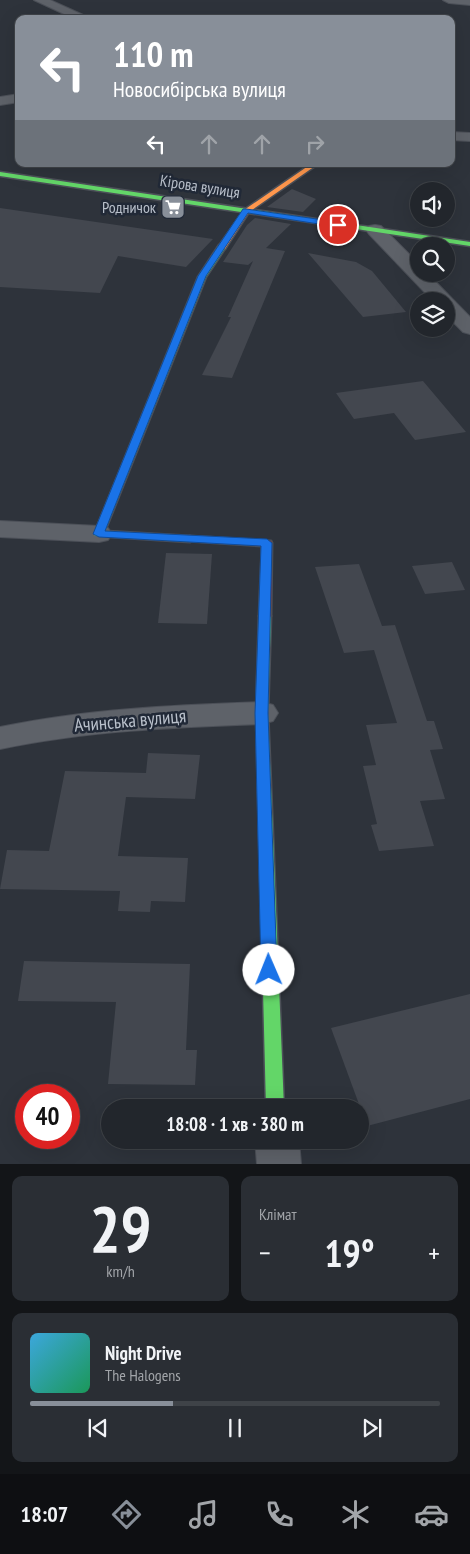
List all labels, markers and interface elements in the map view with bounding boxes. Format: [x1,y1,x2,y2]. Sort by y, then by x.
text: 110 m [113,31,194,77]
icon: left [30,35,95,100]
text: Новосибірська вулиця [113,75,286,103]
icon: left [142,130,170,158]
icon: ahead [195,130,223,158]
icon: ahead [248,130,276,158]
icon: right [301,130,329,158]
street label: Кірова вулиця [159,170,241,202]
map controls [410,182,455,337]
button: sound [410,182,455,227]
supermarket icon: Родничок [160,194,186,220]
place label: Родничок [102,197,157,217]
pin [317,204,359,246]
icon: arrive [324,211,352,239]
button: search [410,237,455,282]
button: layers [410,292,455,337]
street label: Ачинська вулиця [73,703,187,737]
position arrow [242,943,294,995]
speed limit sign: 40 [15,1084,80,1149]
text: 18:08 · 1 хв · 380 m [166,1112,304,1136]
text: 29 [89,1186,152,1270]
text: Клімат [259,1204,297,1224]
text: 19° [324,1228,375,1277]
text: − [259,1234,271,1271]
text: + [428,1234,440,1271]
text: km/h [106,1261,135,1281]
text: Night Drive [105,1341,182,1365]
text: The Halogens [105,1365,181,1385]
icon: previous [84,1414,112,1442]
icon: pause [221,1414,249,1442]
icon: next [358,1414,386,1442]
icon: directions [109,1497,144,1532]
icon: music [186,1497,221,1532]
icon: phone [262,1497,297,1532]
icon: climate [338,1497,373,1532]
icon: car [414,1497,449,1532]
text: 18:07 [21,1500,68,1528]

